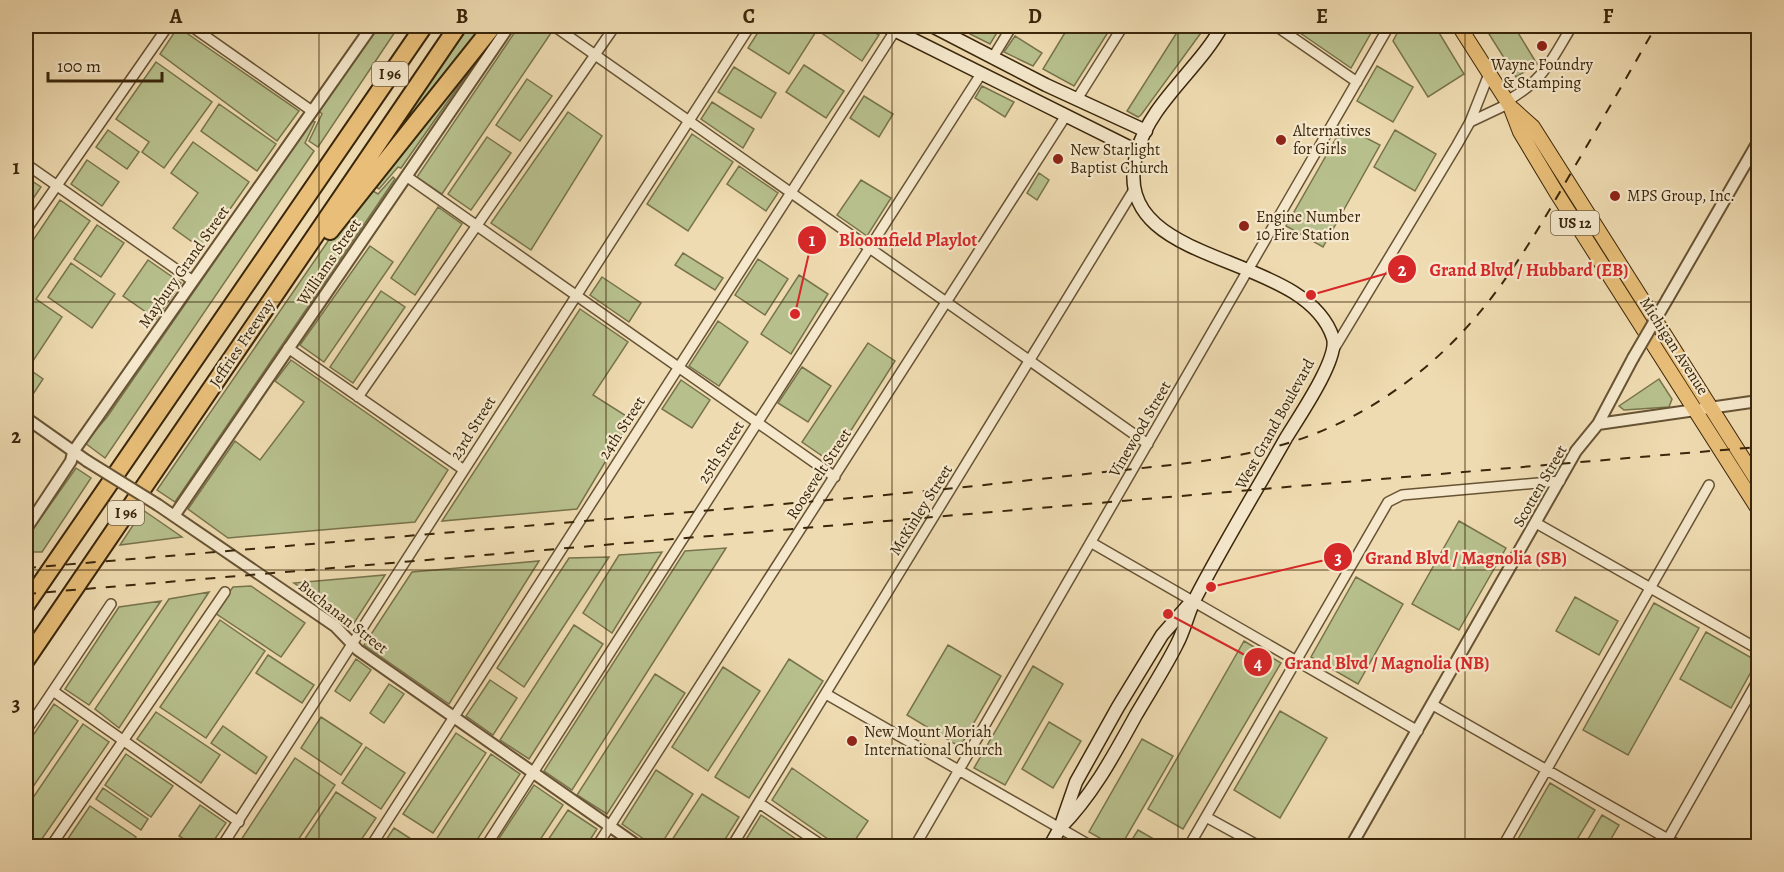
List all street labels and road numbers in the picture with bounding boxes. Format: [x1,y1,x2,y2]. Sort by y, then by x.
road number: I 96 [372,62,408,86]
street label: Maybury Grand Street [133,201,235,333]
road number: US 12 [1551,211,1599,235]
street label: Williams Street [291,214,366,311]
street label: Michigan Avenue [1634,293,1714,399]
street label: Jeffries Freeway [204,294,280,392]
street label: West Grand Boulevard [1229,354,1320,494]
street label: Vinewood Street [1103,377,1176,482]
street label: 23rd Street [445,392,501,464]
street label: 24th Street [593,392,651,464]
street label: 25th Street [692,416,750,488]
street label: Roosevelt Street [781,424,857,524]
street label: Scotten Street [1508,441,1572,531]
street label: McKinley Street [884,460,958,560]
road number: I 96 [108,501,144,525]
street label: Buchanan Street [293,575,393,659]

